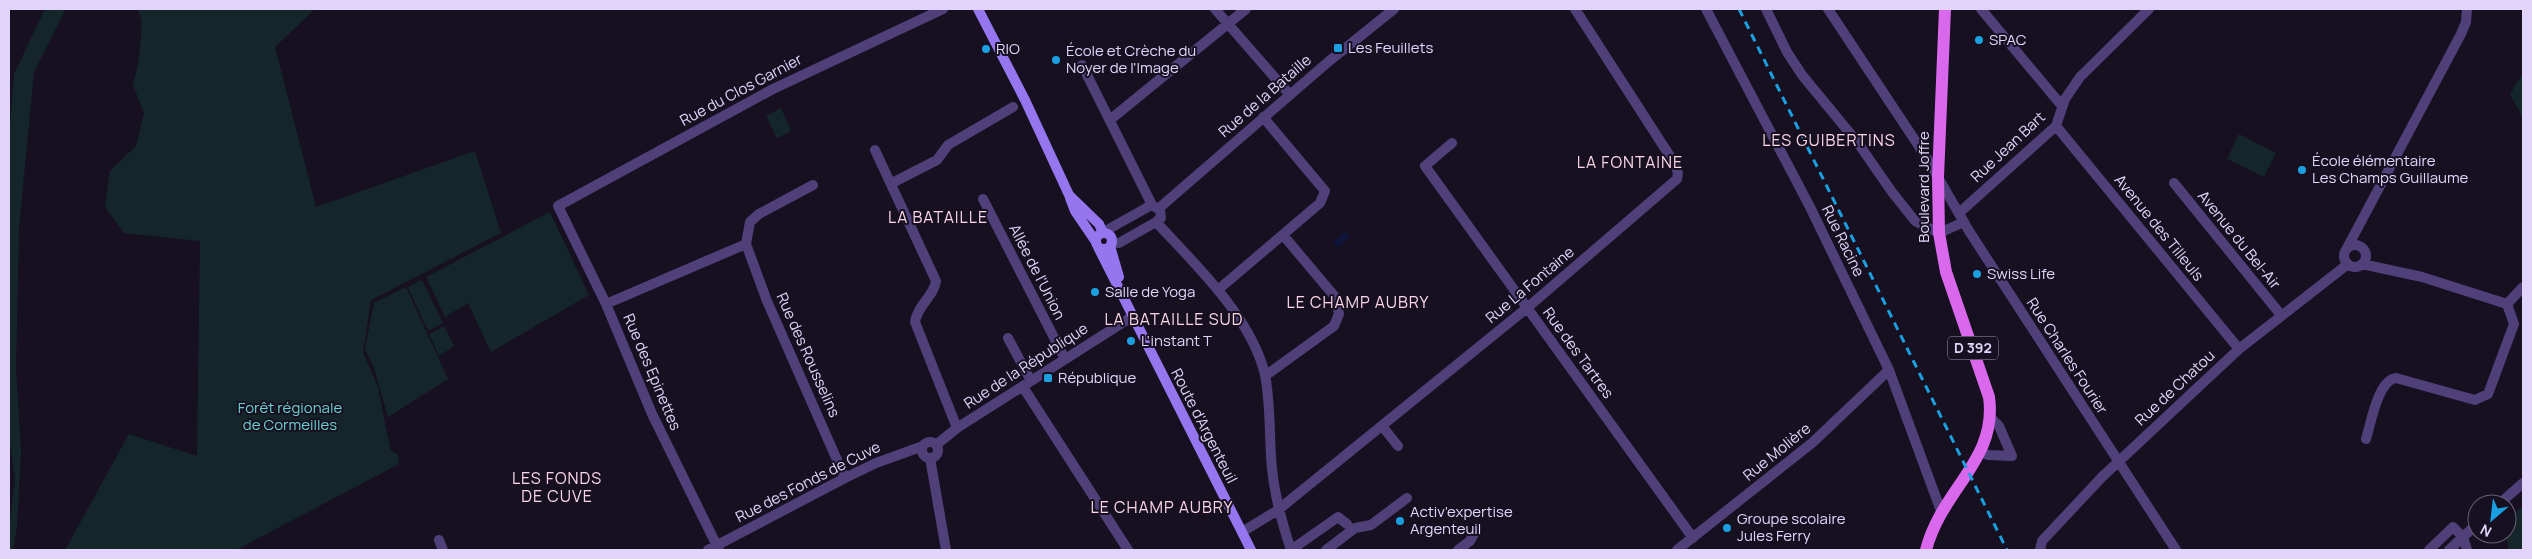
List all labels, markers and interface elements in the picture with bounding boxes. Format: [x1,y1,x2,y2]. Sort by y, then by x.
place label: SPAC [1989,29,2027,50]
marker: SPAC [1973,34,1985,46]
place label: Les Feuillets [1348,37,1434,58]
place label: RIO [996,38,1020,59]
place label: École et Crèche du Noyer de l'Image [1066,40,1196,78]
marker: Les Feuillets [1332,42,1344,54]
marker: RIO [980,43,992,55]
street label: Rue du Clos Garnier [676,48,806,131]
street label: Rue de la Bataille [1214,49,1316,142]
marker: École et Crèche du Noyer de l'Image [1050,54,1062,66]
street label: Rue Jean Bart [1966,107,2050,187]
district label: LES GUIBERTINS [1762,129,1896,151]
street label: Boulevard Joffre [1913,131,1934,243]
place label: École élémentaire Les Champs Guillaume [2312,150,2469,188]
district label: LA FONTAINE [1577,151,1683,173]
marker: École élémentaire Les Champs Guillaume [2296,164,2308,176]
street label: Avenue des Tilleuls [2110,170,2209,285]
street label: Avenue du Bel-Air [2193,186,2286,294]
street label: Rue Racine [1817,202,1870,280]
district label: LA BATAILLE [888,206,988,228]
street label: Allée de l'Union [1004,220,1071,323]
street label: Rue La Fontaine [1481,241,1579,328]
place label: Swiss Life [1987,263,2055,284]
marker: Swiss Life [1971,268,1983,280]
place label: Salle de Yoga [1105,281,1195,302]
marker: Salle de Yoga [1089,286,1101,298]
street label: Rue des Rousselins [772,289,845,420]
district label: LE CHAMP AUBRY [1287,291,1430,313]
street label: Rue Charles Fourier [2022,293,2113,418]
street label: Rue des Tartres [1538,303,1619,403]
district label: LA BATAILLE SUD [1104,308,1244,330]
street label: Rue des Epinettes [618,310,687,434]
street label: Rue de la République [960,317,1092,414]
place label: L'instant T [1141,330,1212,351]
marker: L'instant T [1125,335,1137,347]
road number: D 392 [1948,336,1998,359]
street label: Rue de Chatou [2130,345,2219,430]
street label: Route d'Argenteuil [1166,365,1242,487]
place label: République [1058,367,1136,388]
marker: République [1042,372,1054,384]
park label: Forêt régionale de Cormeilles [238,397,342,435]
street label: Rue Molière [1738,418,1815,485]
street label: Rue des Fonds de Cuve [732,436,884,527]
district label: LES FONDS DE CUVE [512,467,602,507]
north arrow [2467,494,2517,544]
district label: LE CHAMP AUBRY [1091,496,1234,518]
place label: Activ'expertise Argenteuil [1410,501,1513,539]
place label: Groupe scolaire Jules Ferry [1737,508,1846,546]
marker: Activ'expertise Argenteuil [1394,515,1406,527]
text: N [2477,520,2495,542]
marker: Groupe scolaire Jules Ferry [1721,522,1733,534]

